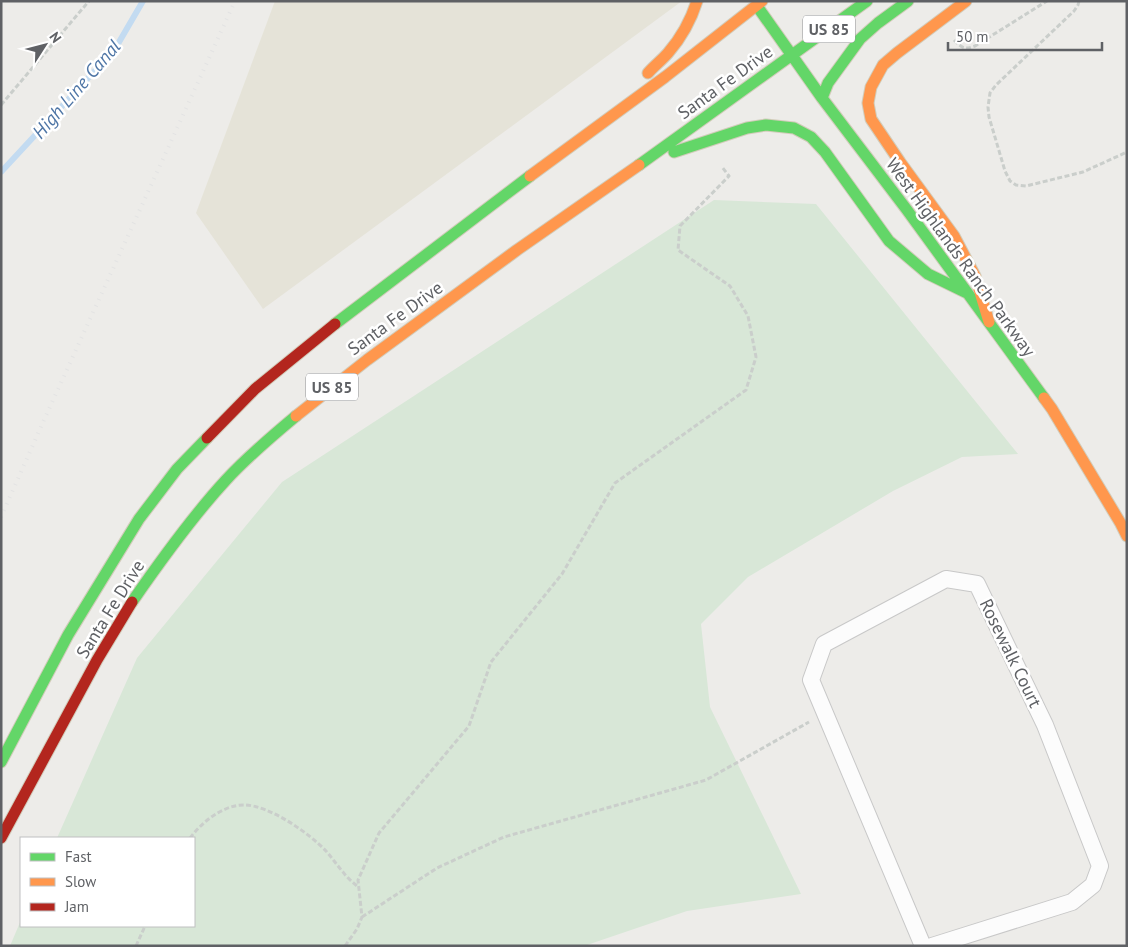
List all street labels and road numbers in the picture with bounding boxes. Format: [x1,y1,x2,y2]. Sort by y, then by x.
road number: US 85 [803,15,855,42]
street label: Santa Fe Drive [673,40,777,124]
street label: West Highlands Ranch Parkway [881,153,1041,361]
street label: Santa Fe Drive [343,276,447,360]
road number: US 85 [306,374,358,401]
street label: Santa Fe Drive [71,556,149,662]
street label: Rosewalk Court [975,595,1047,711]

